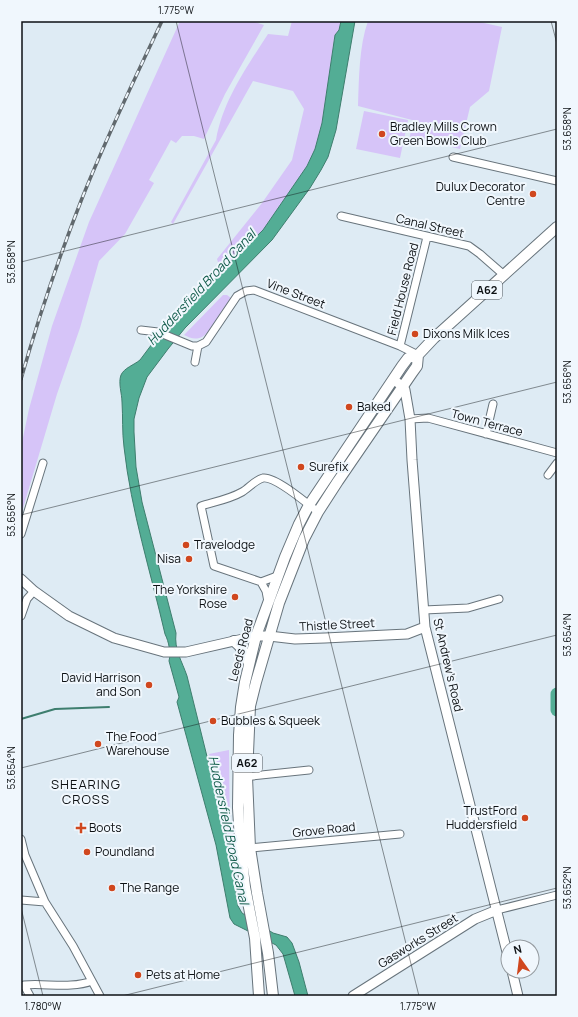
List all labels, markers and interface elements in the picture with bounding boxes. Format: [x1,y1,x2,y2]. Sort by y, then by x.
text: 1.775°W [158,3,195,17]
text: 53.658°N [560,107,574,150]
place label: Bradley Mills Crown Green Bowls Club [390,118,497,149]
marker: Bradley Mills Crown Green Bowls Club [377,129,387,139]
place label: Dulux Decorator Centre [436,178,526,209]
marker: Dulux Decorator Centre [528,189,538,199]
street label: Canal Street [394,209,466,242]
water label: Huddersfield Broad Canal [143,224,261,349]
text: 53.658°N [4,240,18,283]
street label: Field House Road [383,241,422,337]
street label: Vine Street [264,275,328,313]
road number: A62 [472,281,502,299]
place label: Dixons Milk Ices [423,325,510,342]
marker: Dixons Milk Ices [410,329,420,339]
text: 53.656°N [560,360,574,404]
place label: Baked [357,398,391,415]
marker: Baked [344,402,354,412]
street label: Town Terrace [449,405,525,440]
place label: Surefix [309,458,349,475]
marker: Surefix [296,462,306,472]
text: 53.656°N [4,493,18,537]
place label: Travelodge [194,536,255,553]
marker: Travelodge [181,540,191,550]
place label: Nisa [157,550,181,567]
marker: Nisa [184,554,194,564]
place label: The Yorkshire Rose [153,581,227,612]
marker: The Yorkshire Rose [230,592,240,602]
text: 53.654°N [560,613,574,657]
street label: Thistle Street [299,614,375,635]
street label: St Andrew's Road [429,616,468,713]
street label: Leeds Road [224,617,257,683]
place label: David Harrison and Son [61,669,141,700]
marker: David Harrison and Son [144,680,154,690]
place label: Bubbles & Squeek [221,712,321,729]
marker: Bubbles & Squeek [208,716,218,726]
place label: The Food Warehouse [106,728,169,759]
marker: The Food Warehouse [93,739,103,749]
text: 53.654°N [4,746,18,790]
water label: Huddersfield Broad Canal [204,754,254,908]
road number: A62 [232,754,262,772]
district label: SHEARING CROSS [51,775,121,808]
place label: TrustFord Huddersfield [446,802,517,833]
marker: TrustFord Huddersfield [520,813,530,823]
street label: Grove Road [292,818,356,841]
place label: Boots [89,819,122,836]
marker: Boots [76,823,86,833]
place label: Poundland [95,843,154,860]
marker: Poundland [82,847,92,857]
text: 53.652°N [560,867,574,909]
place label: The Range [120,879,179,896]
marker: The Range [107,883,117,893]
street label: Gasworks Street [374,909,461,972]
north arrow [500,939,540,979]
text: N [512,941,523,957]
place label: Pets at Home [146,966,220,983]
marker: Pets at Home [133,970,143,980]
text: 1.780°W [25,999,62,1013]
text: 1.775°W [400,999,437,1013]

